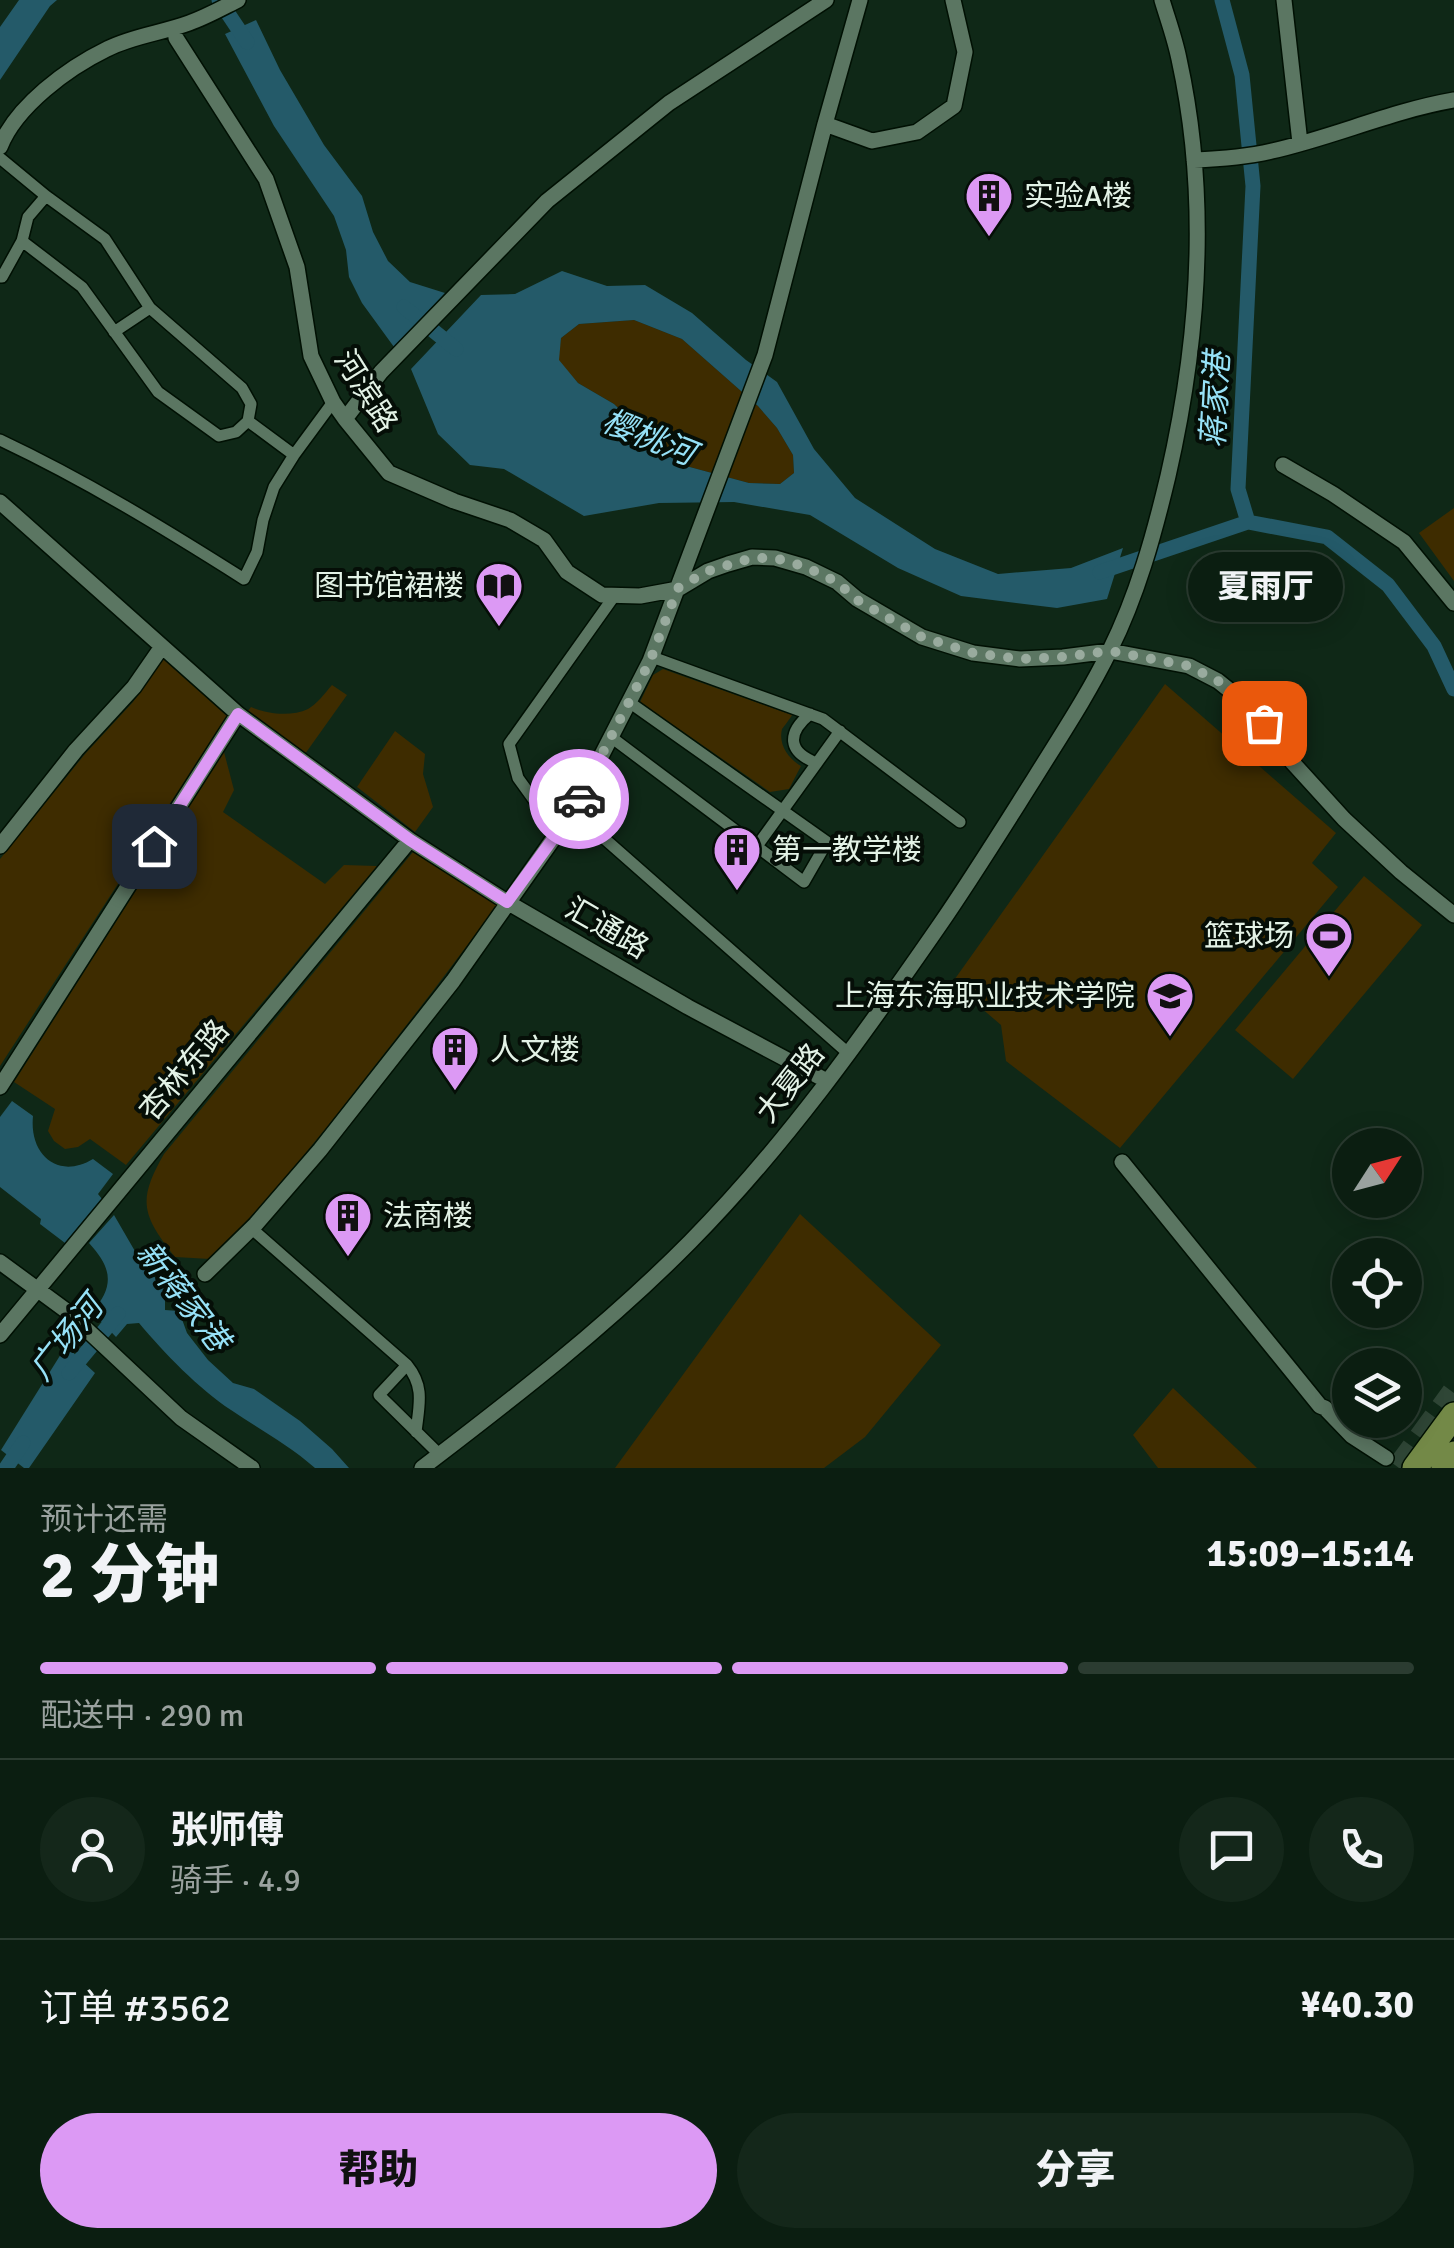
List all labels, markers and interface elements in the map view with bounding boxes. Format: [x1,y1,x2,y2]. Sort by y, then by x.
building icon: 实验A楼 [963,170,1015,238]
place label: 实验A楼 [1024,178,1132,215]
street label: 河滨路 [326,343,405,439]
water label: 蒋家港 [1194,347,1238,449]
water label: 樱桃河 [597,401,706,476]
callout: 夏雨厅 [1186,553,1342,623]
library icon: 图书馆裙楼 [473,560,525,628]
text: 夏雨厅 [1217,567,1314,606]
place label: 图书馆裙楼 [314,568,464,605]
pin [1222,681,1307,766]
icon: bag [1237,696,1292,751]
courier [529,749,629,849]
icon: car [552,772,607,827]
pin [112,804,197,889]
icon: home [127,819,182,874]
building icon: 第一教学楼 [711,824,763,892]
place label: 第一教学楼 [772,832,922,869]
street label: 汇通路 [559,890,655,967]
sports icon: 篮球场 [1303,910,1355,978]
place label: 篮球场 [1204,918,1294,955]
school or university icon: 上海东海职业技术学院 [1144,970,1196,1038]
place label: 上海东海职业技术学院 [835,978,1135,1015]
street label: 杏林东路 [132,1012,237,1128]
building icon: 人文楼 [429,1024,481,1092]
place label: 人文楼 [490,1032,580,1069]
street label: 大夏路 [748,1036,833,1130]
north arrow [1332,1128,1422,1218]
map controls [1332,1128,1422,1438]
building icon: 法商楼 [322,1190,374,1258]
place label: 法商楼 [383,1198,473,1235]
water label: 新蒋家港 [128,1234,240,1362]
button: locate [1332,1238,1422,1328]
water label: 广场河 [21,1284,115,1388]
button: layers [1332,1348,1422,1438]
text: 预计还需 [40,1500,168,1539]
text: 15:09–15:14 [1206,1530,1414,1577]
text: 2 分钟 [40,1536,219,1616]
text: 配送中 · 290 m [40,1696,244,1735]
button: person [40,1797,145,1902]
button: chat [1179,1797,1284,1902]
button: phone [1309,1797,1414,1902]
text: 张师傅 [170,1807,284,1854]
text: 骑手 · 4.9 [170,1861,301,1900]
text: ¥40.30 [1301,1981,1414,2028]
text: 订单 #3562 [40,1985,231,2032]
button: 帮助 [40,2113,717,2228]
button: 分享 [737,2113,1414,2228]

